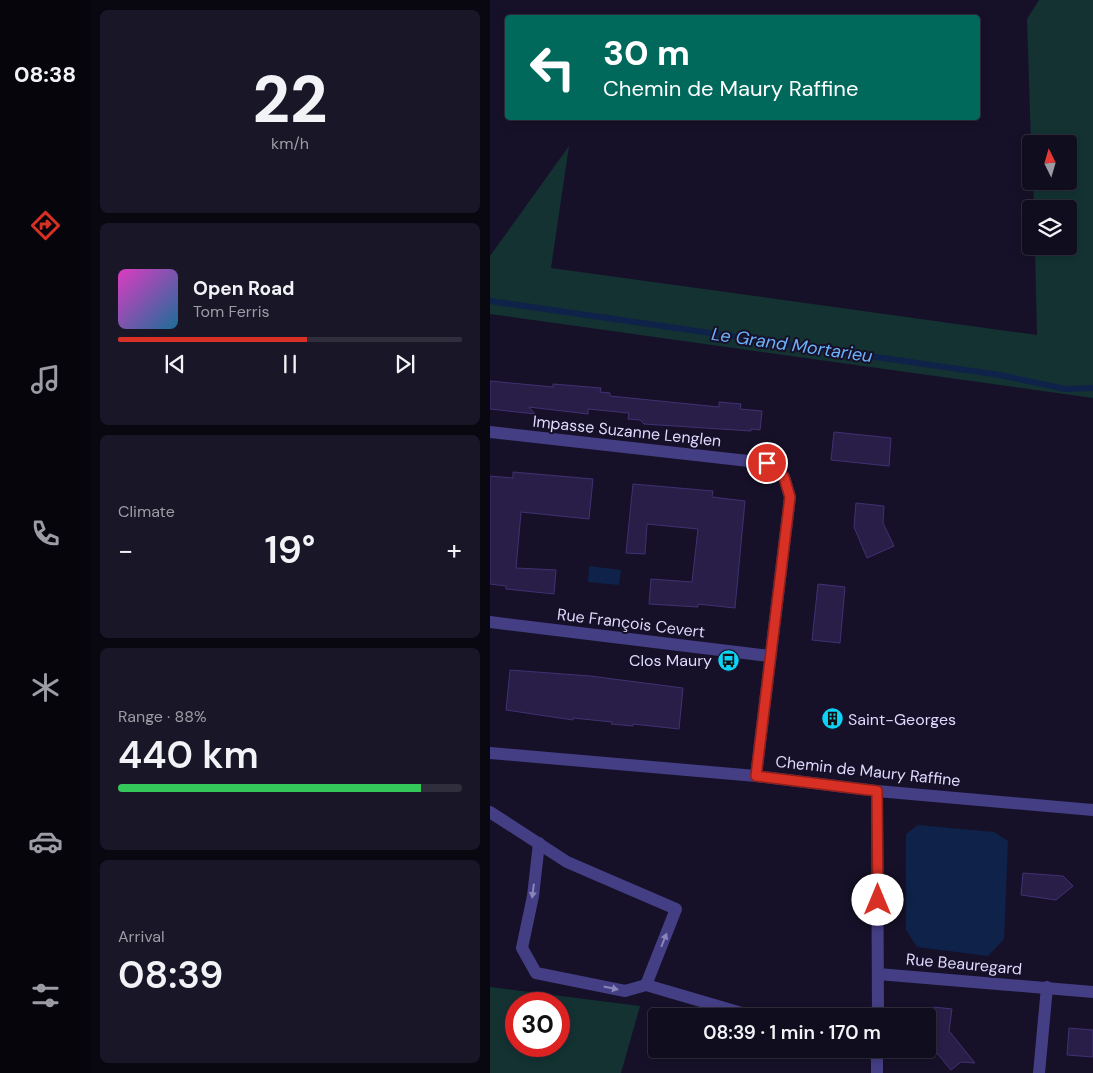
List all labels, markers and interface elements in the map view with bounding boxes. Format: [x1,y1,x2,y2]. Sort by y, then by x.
text: 30 m [603,30,690,76]
icon: left [520,35,585,100]
text: 22 [252,58,328,142]
text: 08:38 [14,60,76,89]
text: Chemin de Maury Raffine [603,74,858,103]
text: km/h [271,133,309,154]
north arrow [1022,135,1078,190]
map controls [1022,135,1077,255]
button: layers [1022,200,1077,255]
icon: directions [28,208,63,243]
text: Open Road [193,276,295,301]
text: Tom Ferris [193,301,270,322]
water label: Le Grand Mortarieu [710,322,874,368]
icon: previous [161,350,189,378]
icon: pause [276,350,304,378]
icon: next [391,350,419,378]
icon: music [28,362,63,397]
street label: Impasse Suzanne Lenglen [532,411,722,451]
pin [746,442,788,484]
icon: arrive [753,449,781,477]
text: Climate [118,501,175,522]
icon: phone [28,516,63,551]
text: 19° [265,525,315,575]
text: − [118,532,133,569]
text: + [447,532,462,569]
street label: Rue François Cevert [556,604,706,642]
bus stop icon: Clos Maury [716,648,740,672]
place label: Clos Maury [629,650,712,671]
icon: climate [28,670,63,705]
text: Range · 88% [118,706,207,727]
building icon: Saint-Georges [820,707,844,731]
place label: Saint-Georges [848,709,956,730]
text: 440 km [118,730,259,780]
street label: Chemin de Maury Raffine [775,751,961,791]
icon: car [28,824,63,859]
position arrow [851,873,903,925]
one-way arrow [529,884,537,900]
text: Arrival [118,926,165,947]
one-way arrow [660,932,668,947]
street label: Rue Beauregard [905,948,1023,980]
text: 08:39 [118,950,223,1000]
icon: filters [28,978,63,1013]
one-way arrow [603,984,618,992]
speed limit sign: 30 [505,992,570,1057]
text: 08:39 · 1 min · 170 m [703,1020,881,1045]

